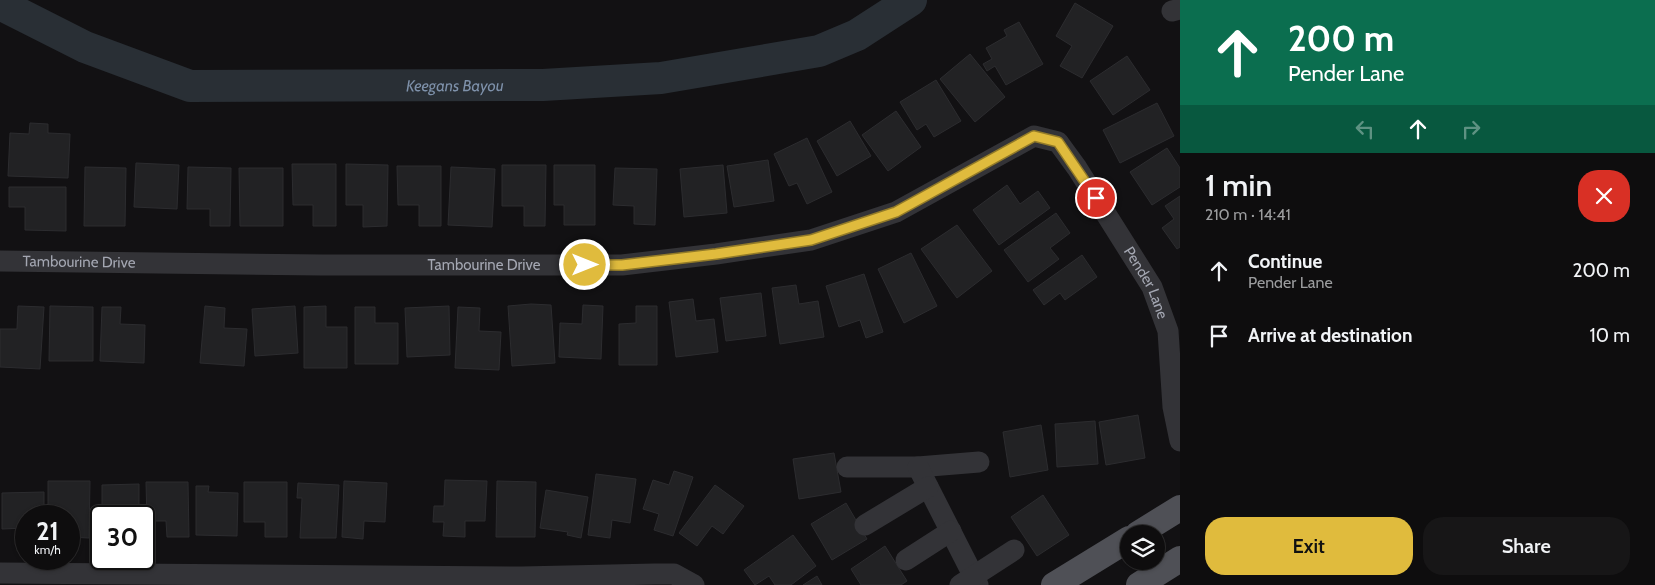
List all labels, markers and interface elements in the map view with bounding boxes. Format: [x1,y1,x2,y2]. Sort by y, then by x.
text: 200 m [1288,17,1394,60]
icon: ahead [1205,20,1270,85]
text: Pender Lane [1288,60,1404,87]
water label: Keegans Bayou [406,76,504,95]
icon: left [1351,115,1379,143]
icon: ahead [1404,115,1432,143]
icon: right [1457,115,1485,143]
text: 1 min [1205,167,1272,204]
button: close [1578,170,1630,222]
pin [1075,177,1117,219]
icon: arrive [1082,184,1110,212]
text: 210 m · 14:41 [1205,205,1291,224]
position arrow [558,238,610,290]
street label: Pender Lane [1120,243,1172,322]
text: Continue [1248,250,1322,273]
street label: Tambourine Drive [22,252,136,272]
street label: Tambourine Drive [427,256,541,274]
icon: ahead [1205,257,1233,285]
text: 200 m [1573,259,1630,282]
text: Pender Lane [1248,273,1333,292]
icon: arrive [1205,322,1233,350]
text: Arrive at destination [1248,324,1412,347]
text: 10 m [1590,324,1630,347]
speed limit sign: 30 [90,505,155,570]
text: 21 [36,516,59,546]
button: Exit [1205,517,1413,575]
button: Share [1423,517,1630,575]
map controls [1120,525,1165,570]
button: layers [1120,525,1165,570]
text: km/h [34,542,61,557]

